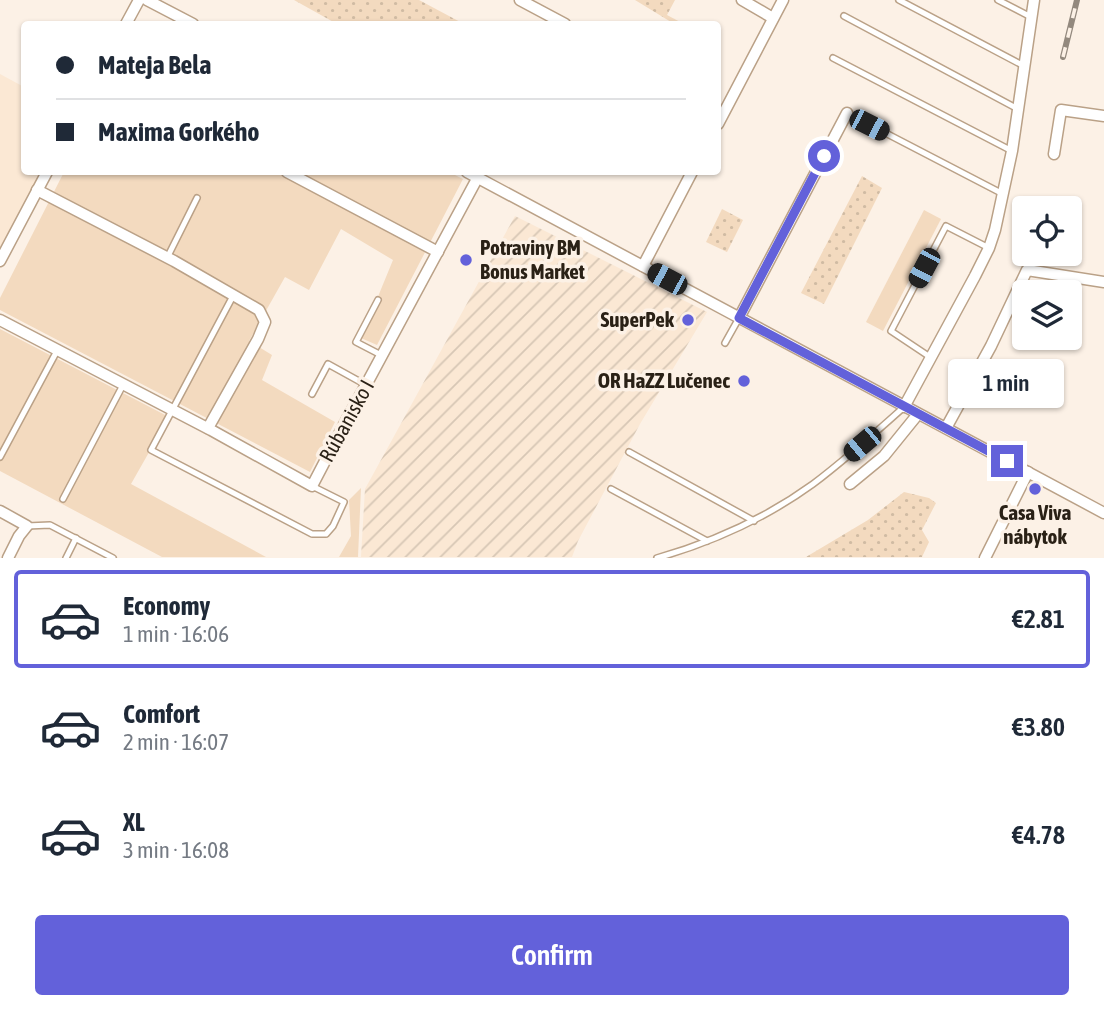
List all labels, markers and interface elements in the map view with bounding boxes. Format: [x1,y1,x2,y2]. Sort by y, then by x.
text: Mateja Bela [98,50,211,80]
car [846,106,893,144]
text: Maxima Gorkého [98,117,260,147]
route start [808,140,840,172]
map controls [1012,196,1082,350]
button: locate [1012,196,1082,266]
place label: Potraviny BM Bonus Market [480,235,585,283]
car [905,245,944,291]
marker: Potraviny BM Bonus Market [458,252,474,268]
car [644,260,691,298]
button: layers [1012,280,1082,350]
place label: SuperPek [601,307,675,331]
marker: SuperPek [680,312,696,328]
callout: 1 min [949,360,1065,408]
place label: OR HaZZ Lučenec [598,368,730,392]
text: 1 min [983,370,1029,396]
marker: OR HaZZ Lučenec [736,373,752,389]
street label: Rúbanisko I [314,375,378,466]
car [840,422,885,466]
route end [991,445,1023,477]
marker: Casa Viva nábytok [1027,481,1043,497]
place label: Casa Viva nábytok [999,500,1072,548]
icon: car [39,588,102,651]
text: Economy [123,591,210,621]
text: €2.81 [1012,604,1065,634]
text: 1 min · 16:06 [123,621,229,647]
icon: car [39,696,102,759]
text: Comfort [123,699,200,729]
text: €3.80 [1012,712,1065,742]
text: 2 min · 16:07 [123,729,229,755]
icon: car [39,804,102,867]
text: XL [123,807,145,837]
text: €4.78 [1012,820,1065,850]
text: 3 min · 16:08 [123,837,229,863]
button: Confirm [35,915,1069,995]

